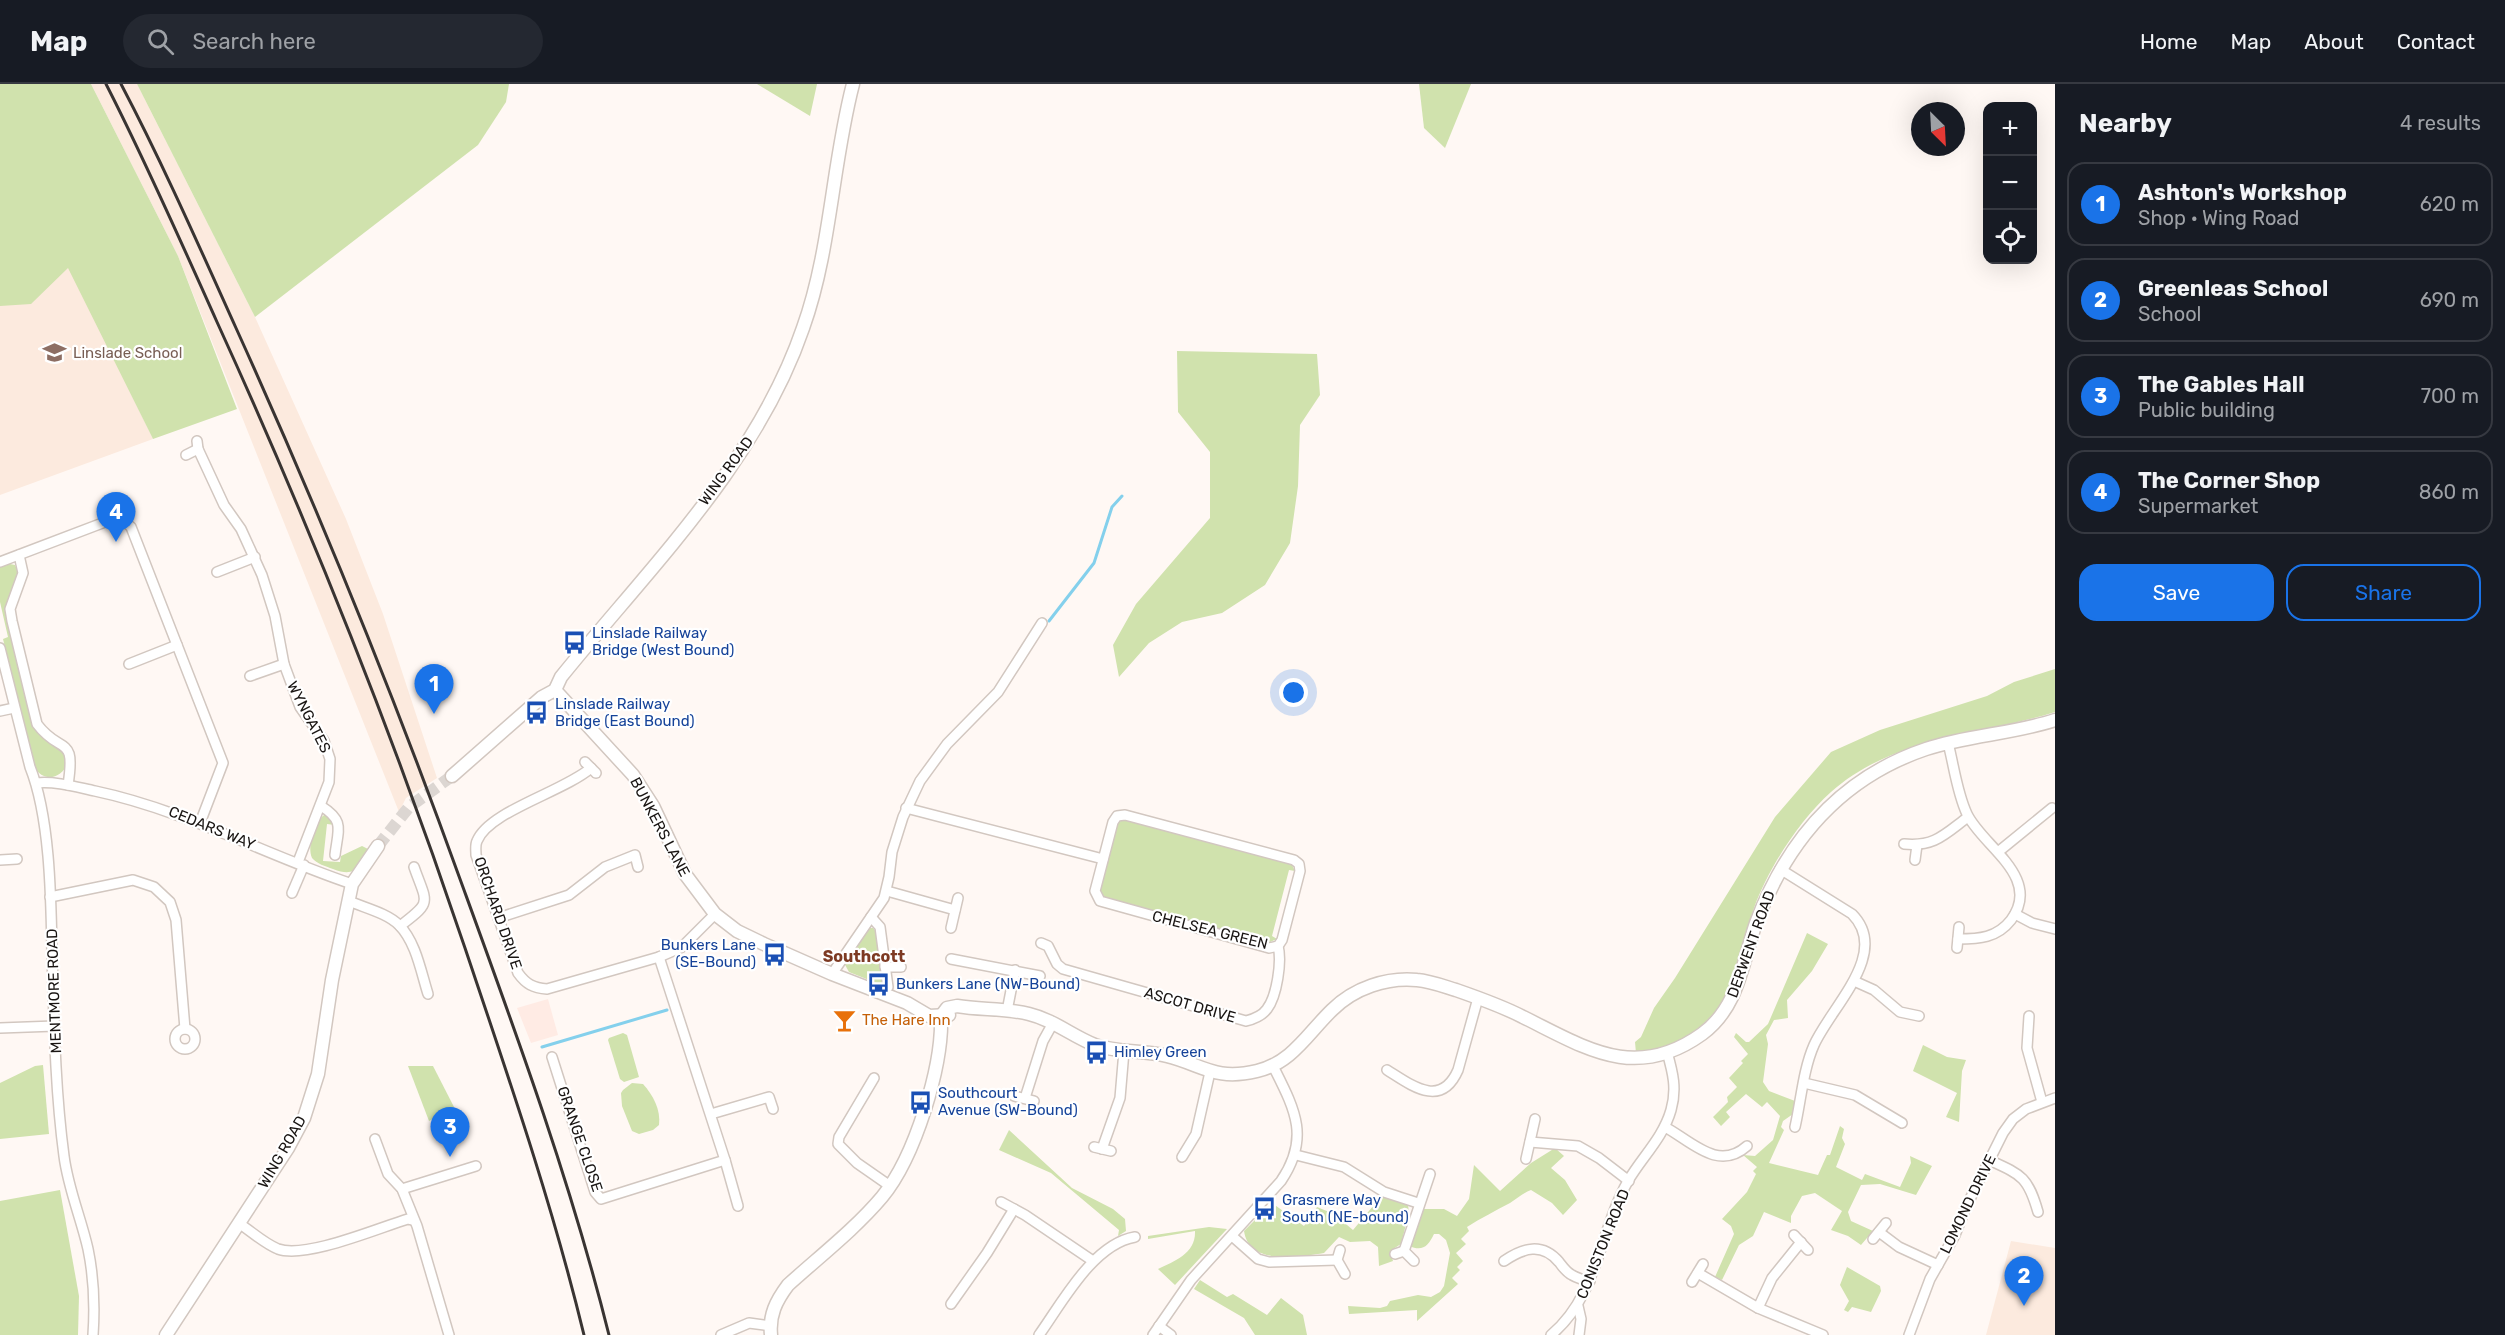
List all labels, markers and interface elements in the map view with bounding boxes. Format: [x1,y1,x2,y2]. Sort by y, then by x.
search box [123,14,543,68]
text: Map [30,25,87,58]
icon: search [144,25,177,58]
text: Search here [192,28,316,55]
text: Home [2140,29,2197,54]
text: Map [2230,29,2271,54]
text: About [2304,29,2364,54]
text: Contact [2397,29,2475,54]
north arrow [1911,102,1965,156]
map controls [1983,102,2037,264]
button: + [1983,102,2037,156]
text: Nearby [2079,108,2172,139]
text: 4 results [2400,111,2481,135]
button: − [1983,156,2037,210]
text: Ashton's Workshop [2138,179,2347,206]
text: 1 [2096,192,2105,216]
text: 620 m [2420,192,2479,216]
text: Shop · Wing Road [2138,206,2299,230]
button: locate [1983,210,2037,264]
text: Greenleas School [2138,275,2328,302]
text: 2 [2094,288,2107,312]
text: 690 m [2420,288,2479,312]
text: School [2138,302,2201,326]
school or university icon: Linslade School [42,340,68,366]
place label: Linslade School [73,344,182,362]
text: The Gables Hall [2138,371,2304,398]
text: 3 [2094,384,2107,408]
text: 700 m [2421,384,2479,408]
text: Public building [2138,398,2275,422]
street label: WING ROAD [695,433,757,509]
text: The Corner Shop [2138,467,2320,494]
text: 4 [2094,480,2107,504]
text: 860 m [2419,480,2479,504]
pin: 4 [96,492,136,542]
text: Supermarket [2138,494,2258,518]
button: Save [2079,564,2274,621]
button: Share [2286,564,2481,621]
place label: Linslade Railway Bridge (West Bound) [592,624,734,659]
bus stop icon: Linslade Railway Bridge (West Bound) [561,629,587,655]
pin: 1 [414,664,454,714]
street label: WYNGATES [283,678,335,756]
your location [1279,678,1308,707]
place label: Linslade Railway Bridge (East Bound) [555,695,695,730]
bus stop icon: Linslade Railway Bridge (East Bound) [524,700,550,726]
street label: BUNKERS LANE [626,774,694,880]
street label: CEDARS WAY [166,802,258,854]
street label: ORCHARD DRIVE [470,854,526,972]
street label: DERWENT ROAD [1723,888,1779,1000]
street label: CHELSEA GREEN [1150,907,1270,953]
street label: MENTMORE ROAD [43,928,65,1054]
place label: Bunkers Lane (SE-Bound) [661,936,756,971]
bus stop icon: Bunkers Lane (SE-Bound) [761,941,787,967]
district label: Southcott [823,947,906,966]
bus stop icon: Bunkers Lane (NW-Bound) [865,971,891,997]
place label: Bunkers Lane (NW-Bound) [896,975,1080,993]
street label: ASCOT DRIVE [1142,983,1238,1027]
bar icon: The Hare Inn [831,1007,857,1033]
place label: The Hare Inn [862,1011,951,1029]
bus stop icon: Himley Green [1083,1039,1109,1065]
place label: Himley Green [1114,1043,1207,1061]
street label: GRANGE CLOSE [554,1084,606,1194]
place label: Southcourt Avenue (SW-Bound) [938,1084,1078,1119]
bus stop icon: Southcourt Avenue (SW-Bound) [907,1089,933,1115]
pin: 3 [430,1108,470,1157]
street label: WING ROAD [254,1113,310,1191]
street label: LOMOND DRIVE [1936,1151,2000,1257]
street label: CONISTON ROAD [1573,1187,1633,1301]
place label: Grasmere Way South (NE-bound) [1282,1191,1409,1226]
bus stop icon: Grasmere Way South (NE-bound) [1251,1196,1277,1222]
pin: 2 [2004,1256,2044,1306]

